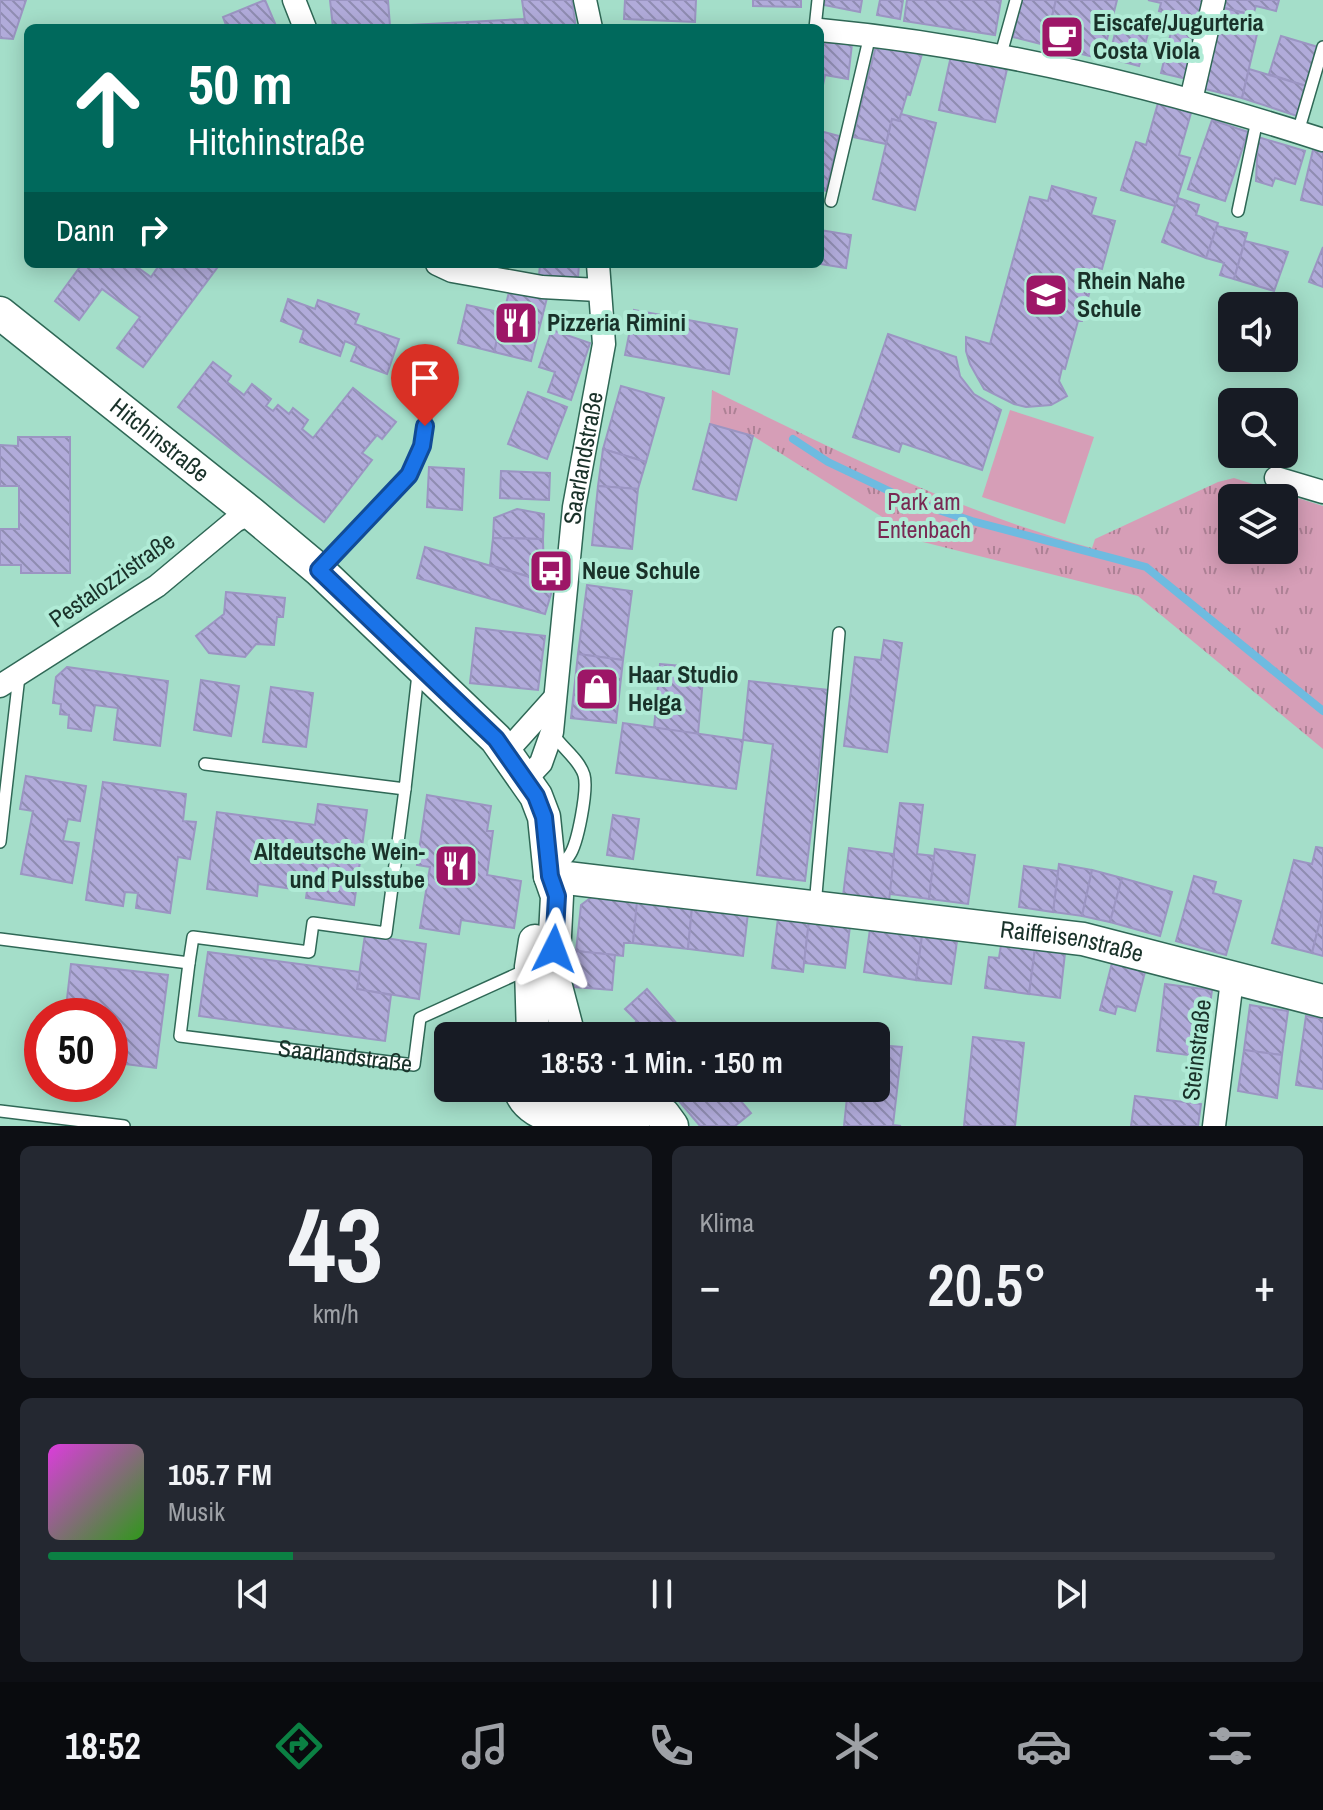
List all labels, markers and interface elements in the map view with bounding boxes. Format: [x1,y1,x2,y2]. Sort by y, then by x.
place label: Eiscafe/Jugurteria Costa Viola [1093,6,1264,66]
cafe icon: Eiscafe/Jugurteria Costa Viola [1038,13,1086,61]
text: 50 m [188,46,293,121]
icon: ahead [56,56,160,160]
text: Hitchinstraße [188,118,365,166]
icon: right [131,208,175,252]
text: Dann [56,210,115,250]
place label: Rhein Nahe Schule [1077,264,1185,324]
school or university icon: Rhein Nahe Schule [1022,271,1070,319]
map controls [1218,292,1298,564]
button: sound [1218,292,1298,372]
restaurant icon: Pizzeria Rimini [492,299,540,347]
place label: Pizzeria Rimini [547,306,686,338]
pin [391,344,459,426]
icon: arrive [403,356,447,400]
button: search [1218,388,1298,468]
street label: Saarlandstraße [555,389,610,526]
street label: Hitchinstraße [104,390,216,489]
button: layers [1218,484,1298,564]
park label: Park am Entenbach [877,485,971,545]
street label: Pestalozzistraße [42,524,181,634]
bus stop icon: Neue Schule [527,547,575,595]
place label: Neue Schule [582,554,700,586]
place label: Haar Studio Helga [628,658,738,718]
shop icon: Haar Studio Helga [573,665,621,713]
place label: Altdeutsche Wein- und Pulsstube [254,835,425,895]
restaurant icon: Altdeutsche Wein- und Pulsstube [432,842,480,890]
position arrow [512,907,596,991]
street label: Raiffeisenstraße [998,912,1147,969]
street label: Steinstraße [1174,997,1218,1102]
speed limit sign: 50 [24,998,128,1102]
street label: Saarlandstraße [277,1031,414,1080]
text: 18:53 · 1 Min. · 150 m [541,1042,783,1082]
text: 43 [288,1174,383,1314]
text: Klima [700,1205,754,1240]
text: 20.5° [927,1244,1047,1325]
text: − [700,1255,721,1315]
text: + [1254,1255,1275,1315]
text: km/h [313,1296,359,1331]
text: 105.7 FM [168,1454,272,1494]
text: Musik [168,1494,225,1529]
icon: previous [231,1572,275,1616]
icon: pause [640,1572,684,1616]
icon: next [1049,1572,1093,1616]
icon: directions [271,1718,327,1774]
icon: music [457,1718,513,1774]
icon: phone [643,1718,699,1774]
icon: climate [829,1718,885,1774]
icon: car [1016,1718,1072,1774]
icon: filters [1202,1718,1258,1774]
text: 18:52 [65,1722,141,1770]

